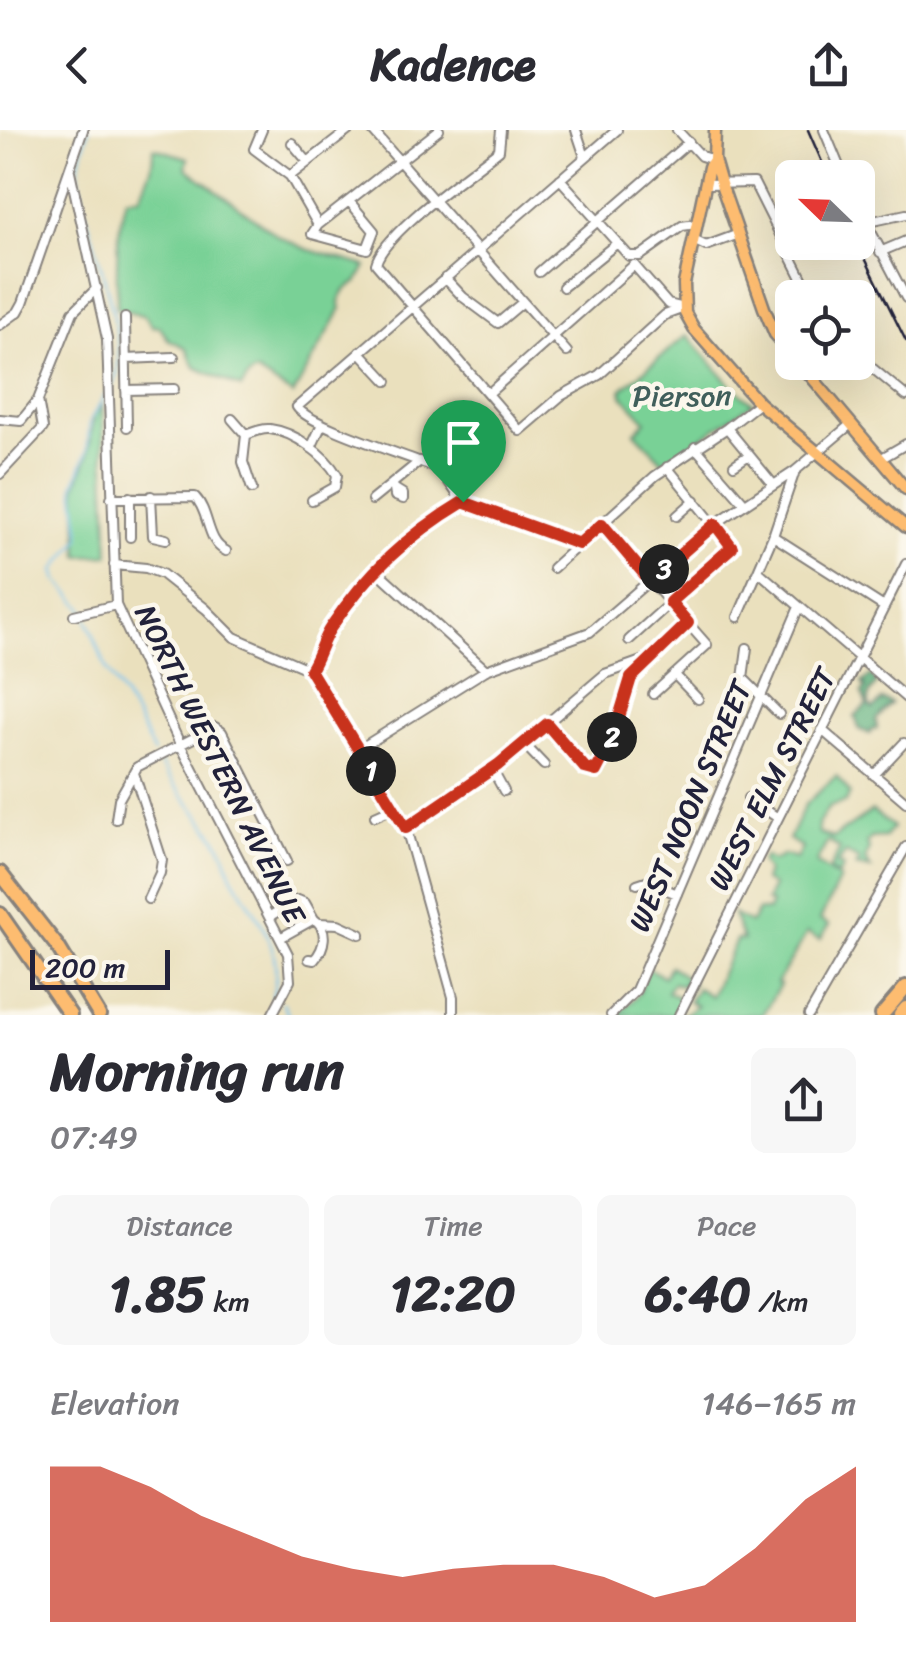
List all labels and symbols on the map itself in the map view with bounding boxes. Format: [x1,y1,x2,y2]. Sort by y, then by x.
north arrow [775,160,875,260]
park label: Pierson [632,369,732,423]
pin [421,400,506,503]
pin: 3 [639,544,689,594]
street label: NORTH WESTERN AVENUE [119,595,322,935]
street label: WEST ELM STREET [692,656,852,900]
street label: WEST NOON STREET [613,670,768,940]
pin: 2 [587,712,637,762]
pin: 1 [346,746,396,796]
scale bar [30,945,170,990]

